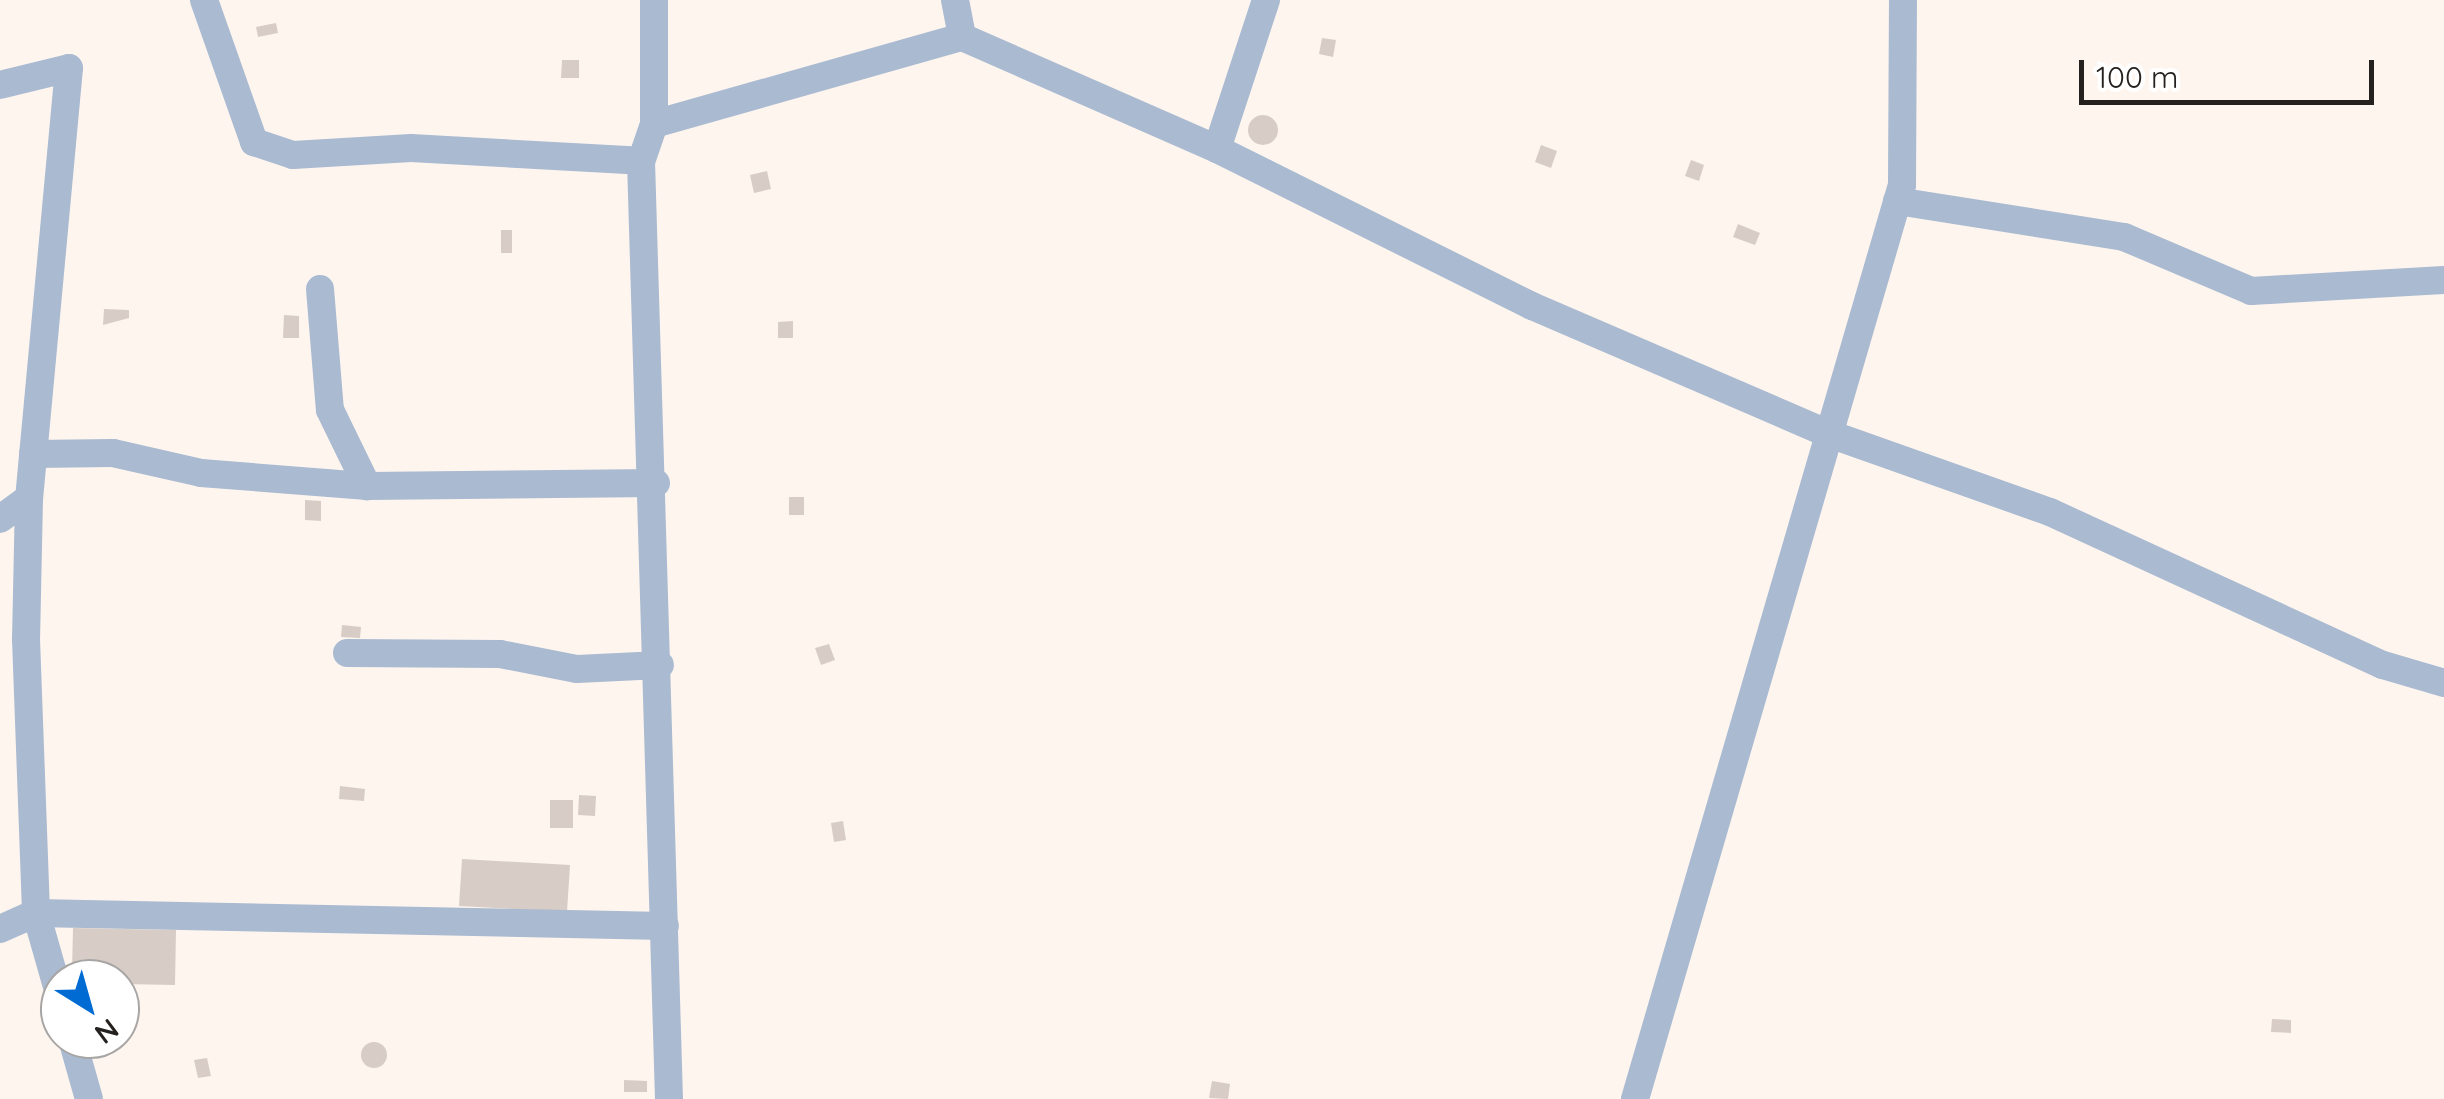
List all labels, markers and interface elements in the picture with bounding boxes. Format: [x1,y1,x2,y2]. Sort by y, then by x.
scale bar [2084,40,2379,102]
text: 100 m [2096,58,2178,96]
north arrow [40,959,140,1059]
text: N [88,1012,126,1052]

